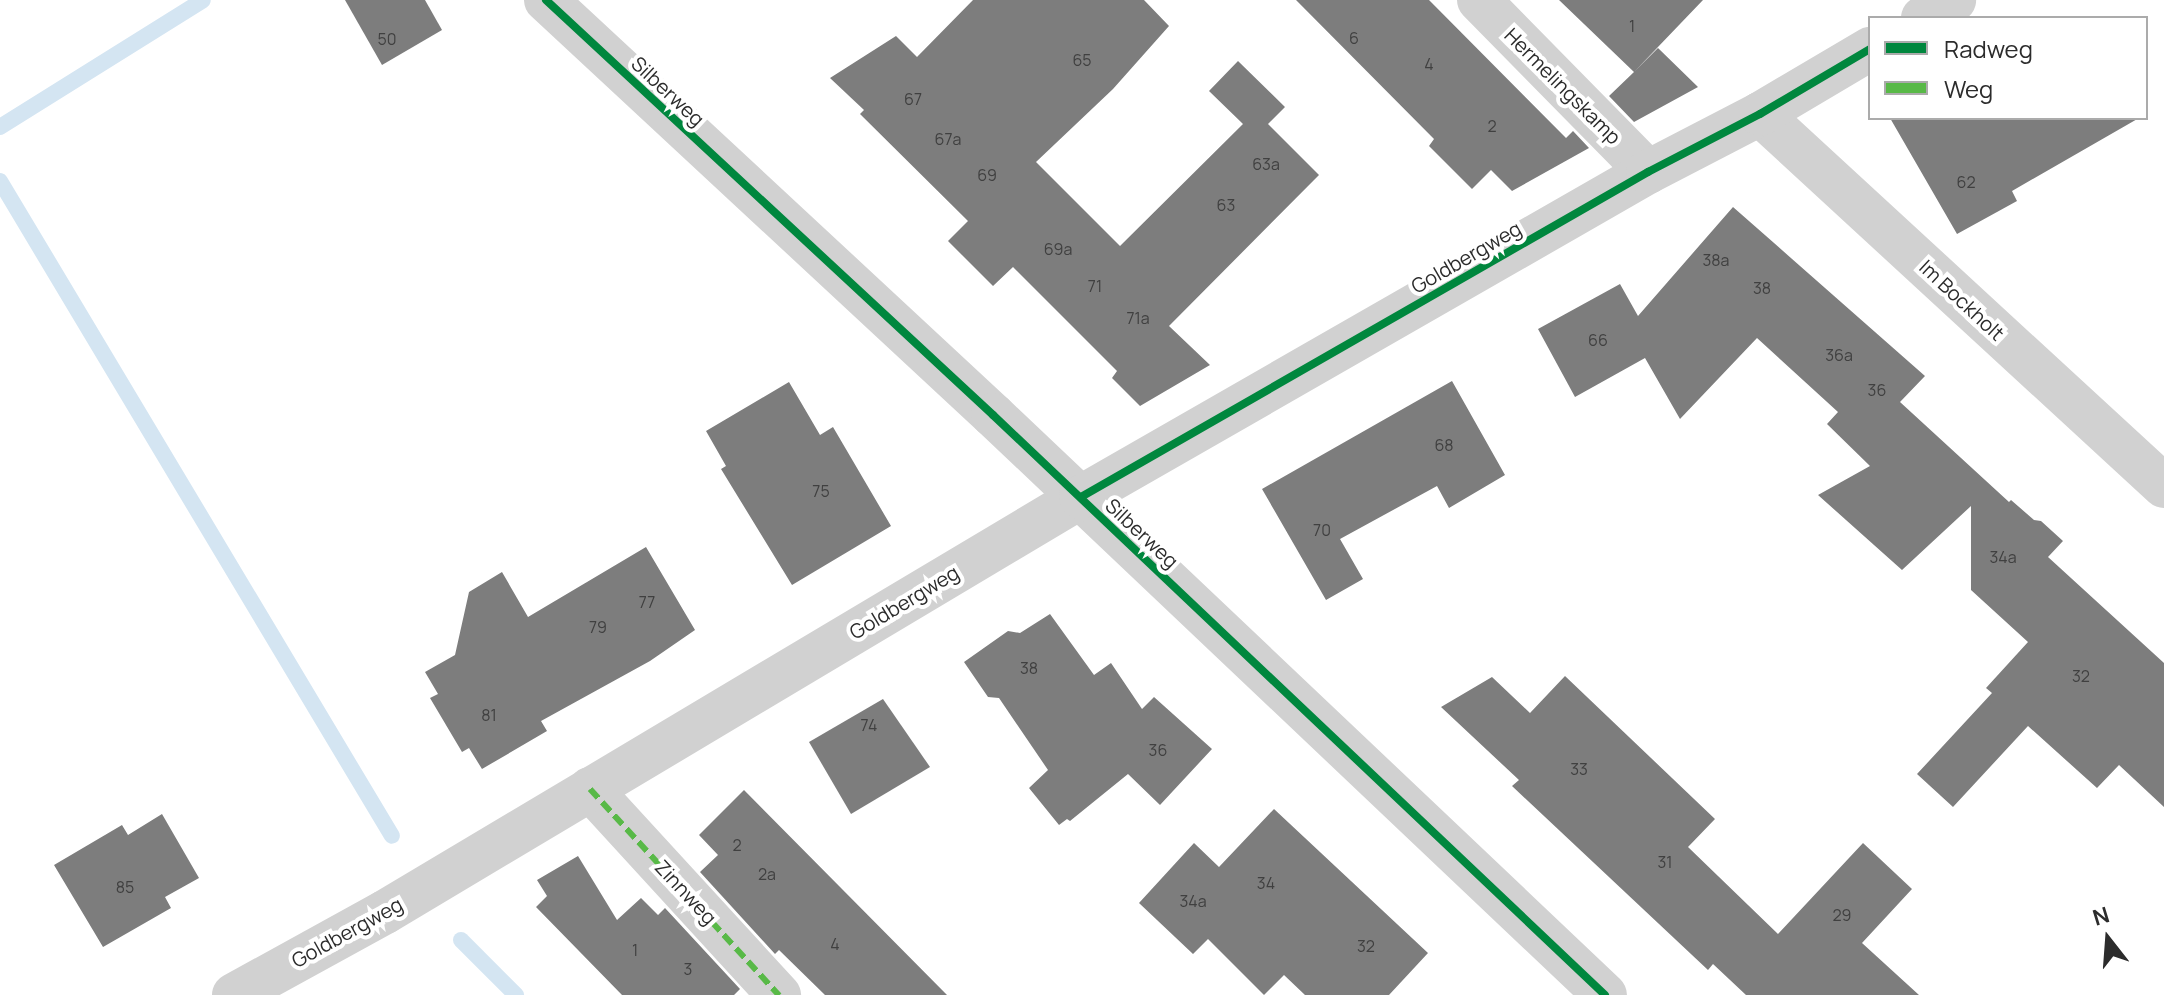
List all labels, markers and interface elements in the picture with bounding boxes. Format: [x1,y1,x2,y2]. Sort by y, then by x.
house number: 1 [1629,16,1635,36]
legend [1868,16,2148,120]
street label: Hermelingskamp [1500,23,1626,149]
house number: 6 [1349,28,1359,48]
house number: 50 [378,29,396,49]
text: Radweg [1944,32,2033,65]
house number: 65 [1072,50,1092,70]
street label: Silberweg [627,51,709,131]
house number: 4 [1424,54,1434,74]
text: Weg [1944,72,1993,105]
house number: 67 [904,89,922,109]
house number: 2 [1487,116,1497,136]
house number: 67a [935,129,961,149]
house number: 63a [1252,154,1280,174]
house number: 69 [977,165,997,185]
house number: 62 [1956,172,1976,192]
house number: 63 [1217,195,1235,215]
street label: Goldbergweg [1407,216,1525,298]
house number: 69a [1044,239,1072,259]
house number: 38a [1702,250,1730,270]
street label: Im Bockholt [1915,255,2009,345]
house number: 71 [1088,276,1102,296]
house number: 38 [1753,278,1771,298]
house number: 71a [1126,308,1150,328]
house number: 66 [1588,330,1608,350]
house number: 36a [1825,345,1853,365]
house number: 36 [1868,380,1886,400]
house number: 68 [1434,435,1454,455]
house number: 75 [812,481,830,501]
street label: Silberweg [1101,493,1183,573]
house number: 70 [1313,520,1331,540]
house number: 34a [1989,547,2017,567]
street label: Goldbergweg [845,560,963,644]
house number: 77 [639,592,655,612]
house number: 79 [589,617,607,637]
house number: 38 [1020,658,1038,678]
house number: 32 [2072,666,2090,686]
house number: 81 [481,705,497,725]
house number: 74 [861,715,877,735]
house number: 36 [1149,740,1167,760]
house number: 33 [1570,759,1588,779]
house number: 2 [732,835,742,855]
house number: 31 [1657,852,1673,872]
street label: Zinnweg [650,855,722,929]
house number: 2a [758,864,776,884]
house number: 34 [1257,873,1275,893]
house number: 85 [116,877,134,897]
house number: 34a [1179,891,1207,911]
street label: Goldbergweg [287,892,407,972]
north arrow [2068,899,2148,979]
text: N [2089,899,2113,933]
house number: 29 [1832,905,1852,925]
house number: 4 [830,934,840,954]
house number: 32 [1357,936,1375,956]
house number: 1 [632,940,638,960]
house number: 3 [684,959,692,979]

